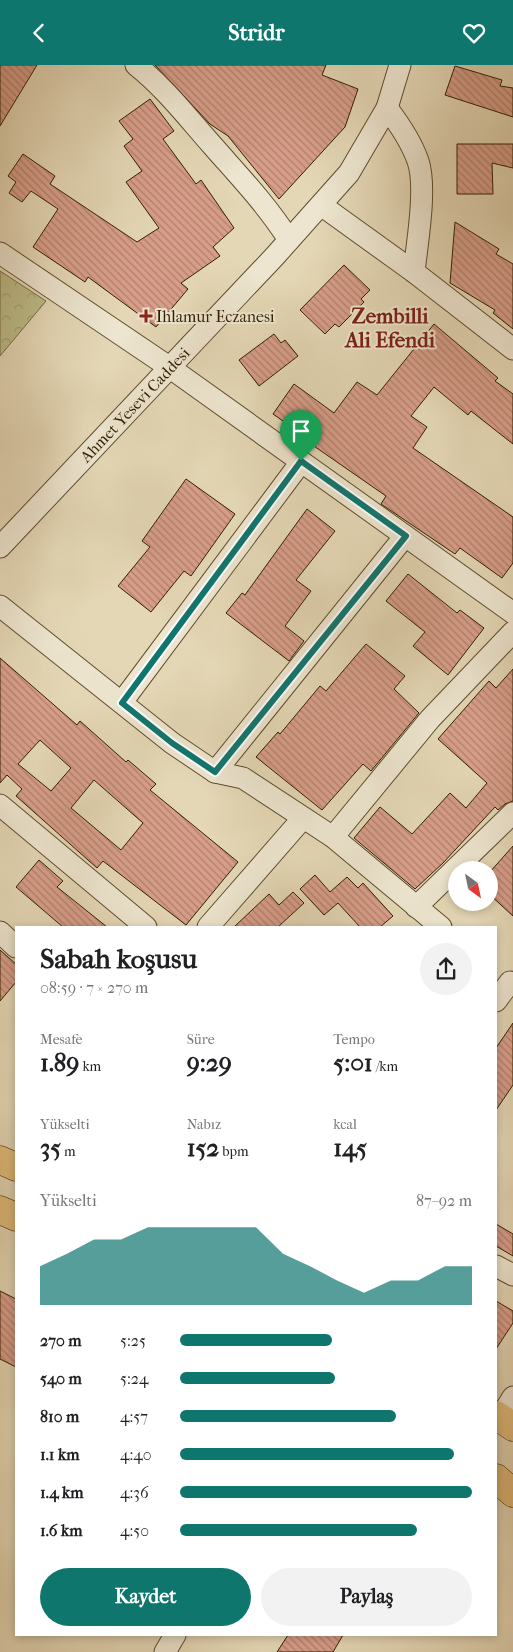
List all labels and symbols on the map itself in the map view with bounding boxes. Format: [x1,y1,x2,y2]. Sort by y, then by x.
district label: Zembilli Ali Efendi [343,304,436,352]
place label: Ihlamur Eczanesi [156,307,275,326]
marker: Ihlamur Eczanesi [140,310,152,322]
street label: Ahmet Yesevi Caddesi [75,343,194,467]
pin [280,410,322,461]
north arrow [448,861,498,911]

